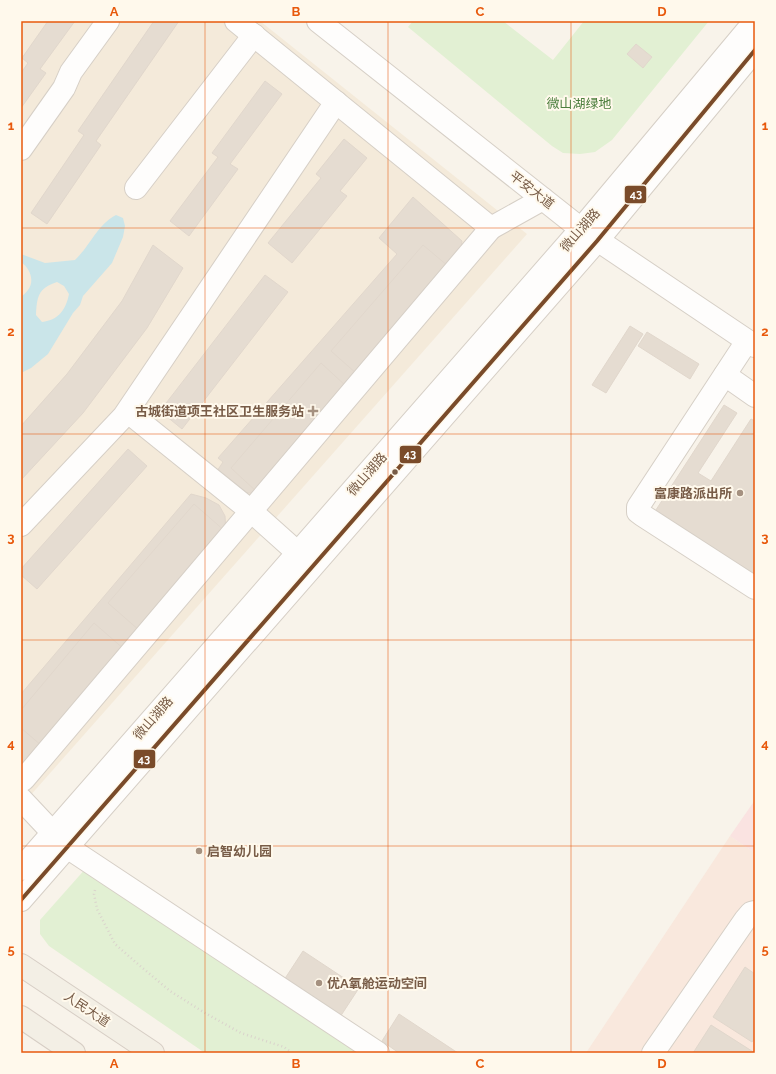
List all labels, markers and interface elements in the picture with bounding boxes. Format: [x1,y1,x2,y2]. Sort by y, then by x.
text: A [110,4,119,19]
text: B [292,4,301,19]
text: C [476,4,485,19]
text: D [657,4,667,19]
park label: 微山湖绿地 [546,96,612,111]
text: 1 [8,118,15,133]
text: 1 [762,118,769,133]
street label: 平安大道 [507,168,557,212]
line badge: 43 [624,185,647,204]
text: 43 [630,188,642,201]
street label: 微山湖路 [557,205,603,255]
text: 2 [7,324,15,339]
text: 2 [761,324,769,339]
place label: 古城街道项王社区卫生服务站 [135,404,304,419]
marker: 古城街道项王社区卫生服务站 [307,405,319,417]
line badge: 43 [399,445,422,464]
text: 43 [404,448,416,461]
street label: 微山湖路 [344,449,390,499]
unlabelled marker [390,467,400,477]
place label: 富康路派出所 [654,486,732,501]
marker: 富康路派出所 [735,488,745,498]
text: 3 [7,530,15,545]
text: 3 [761,530,769,545]
street label: 微山湖路 [130,693,176,743]
text: 4 [7,736,15,751]
text: 4 [761,736,769,751]
line badge: 43 [133,749,156,769]
text: 43 [138,753,150,766]
place label: 启智幼儿园 [207,844,272,859]
marker: 启智幼儿园 [194,846,204,856]
text: 5 [7,942,15,957]
text: 5 [761,942,769,957]
place label: 优A氧舱运动空间 [327,976,427,991]
marker: 优A氧舱运动空间 [314,978,324,988]
street label: 人民大道 [61,988,113,1030]
text: A [110,1056,119,1071]
text: B [292,1056,301,1071]
text: C [476,1056,485,1071]
text: D [657,1056,667,1071]

